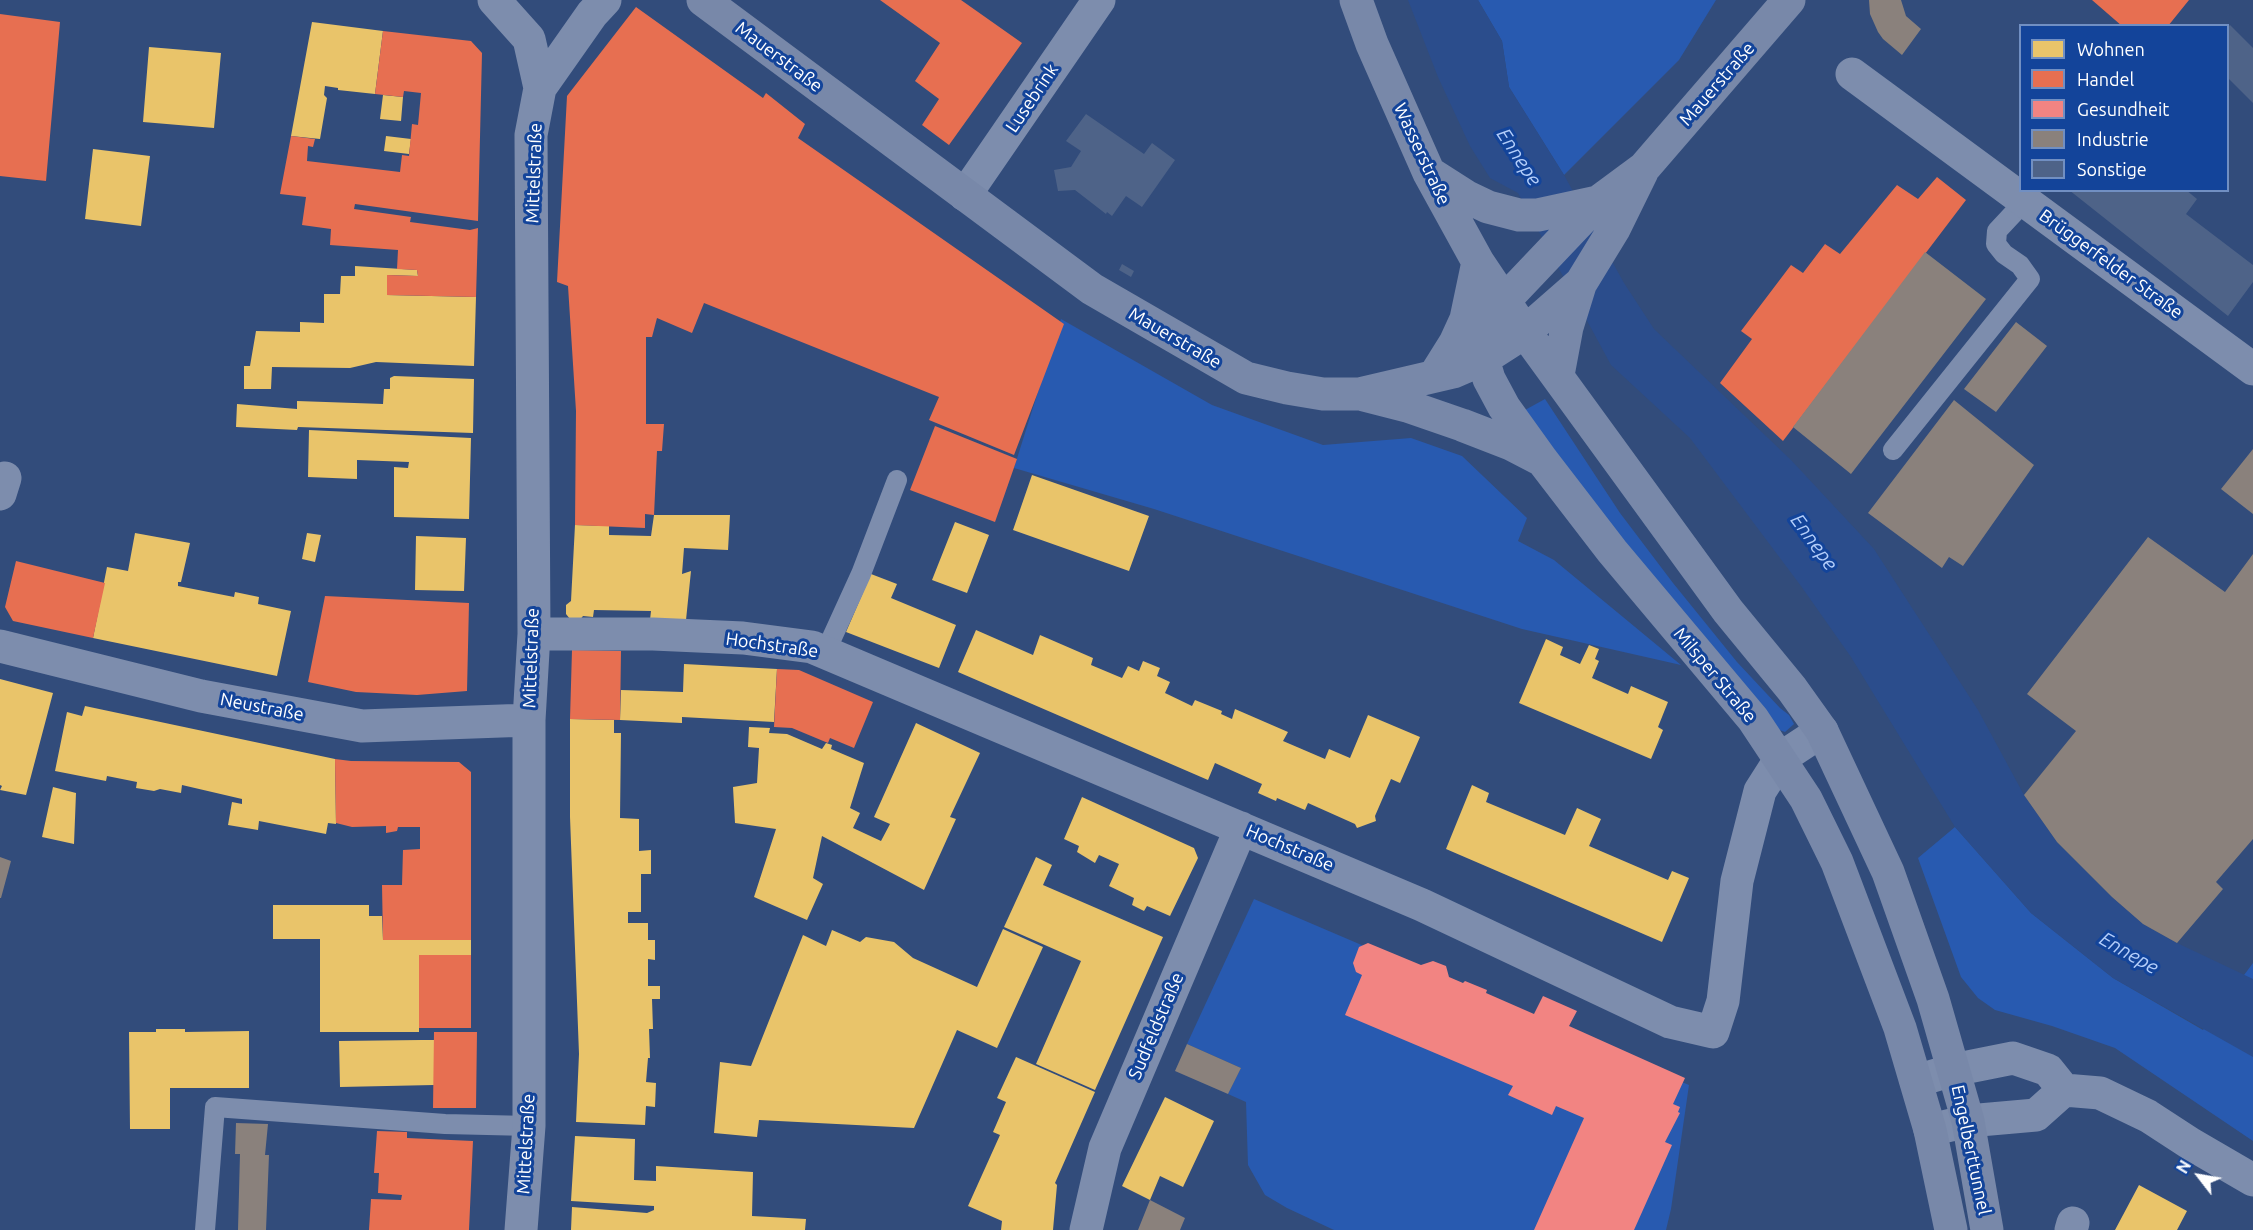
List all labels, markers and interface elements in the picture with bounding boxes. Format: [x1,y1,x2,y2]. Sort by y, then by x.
street label: Mauerstraße [731,17,827,97]
legend [2019,24,2229,192]
street label: Mauerstraße [1675,38,1759,130]
text: Wohnen [2077,39,2145,59]
street label: Lusebrink [1001,60,1063,136]
text: Handel [2077,69,2134,89]
text: Gesundheit [2077,99,2169,119]
street label: Wasserstraße [1389,100,1455,208]
street label: Mittelstraße [521,122,547,224]
water label: Ennepe [1492,124,1546,190]
text: Industrie [2077,129,2149,149]
text: Sonstige [2077,159,2147,179]
street label: Brüggerfelder Straße [2035,205,2187,323]
street label: Mauerstraße [1125,303,1225,373]
water label: Ennepe [1785,509,1843,575]
street label: Mittelstraße [518,607,544,709]
street label: Milsper Straße [1669,623,1761,727]
street label: Hochstraße [724,628,820,662]
street label: Neustraße [218,688,306,726]
street label: Hochstraße [1243,820,1337,876]
water label: Ennepe [2095,927,2163,979]
street label: Sudfeldstraße [1124,969,1188,1083]
street label: Engelberttunnel [1947,1083,1995,1217]
street label: Mittelstraße [513,1093,539,1195]
north arrow [2169,1146,2229,1206]
text: N [2173,1157,2194,1176]

